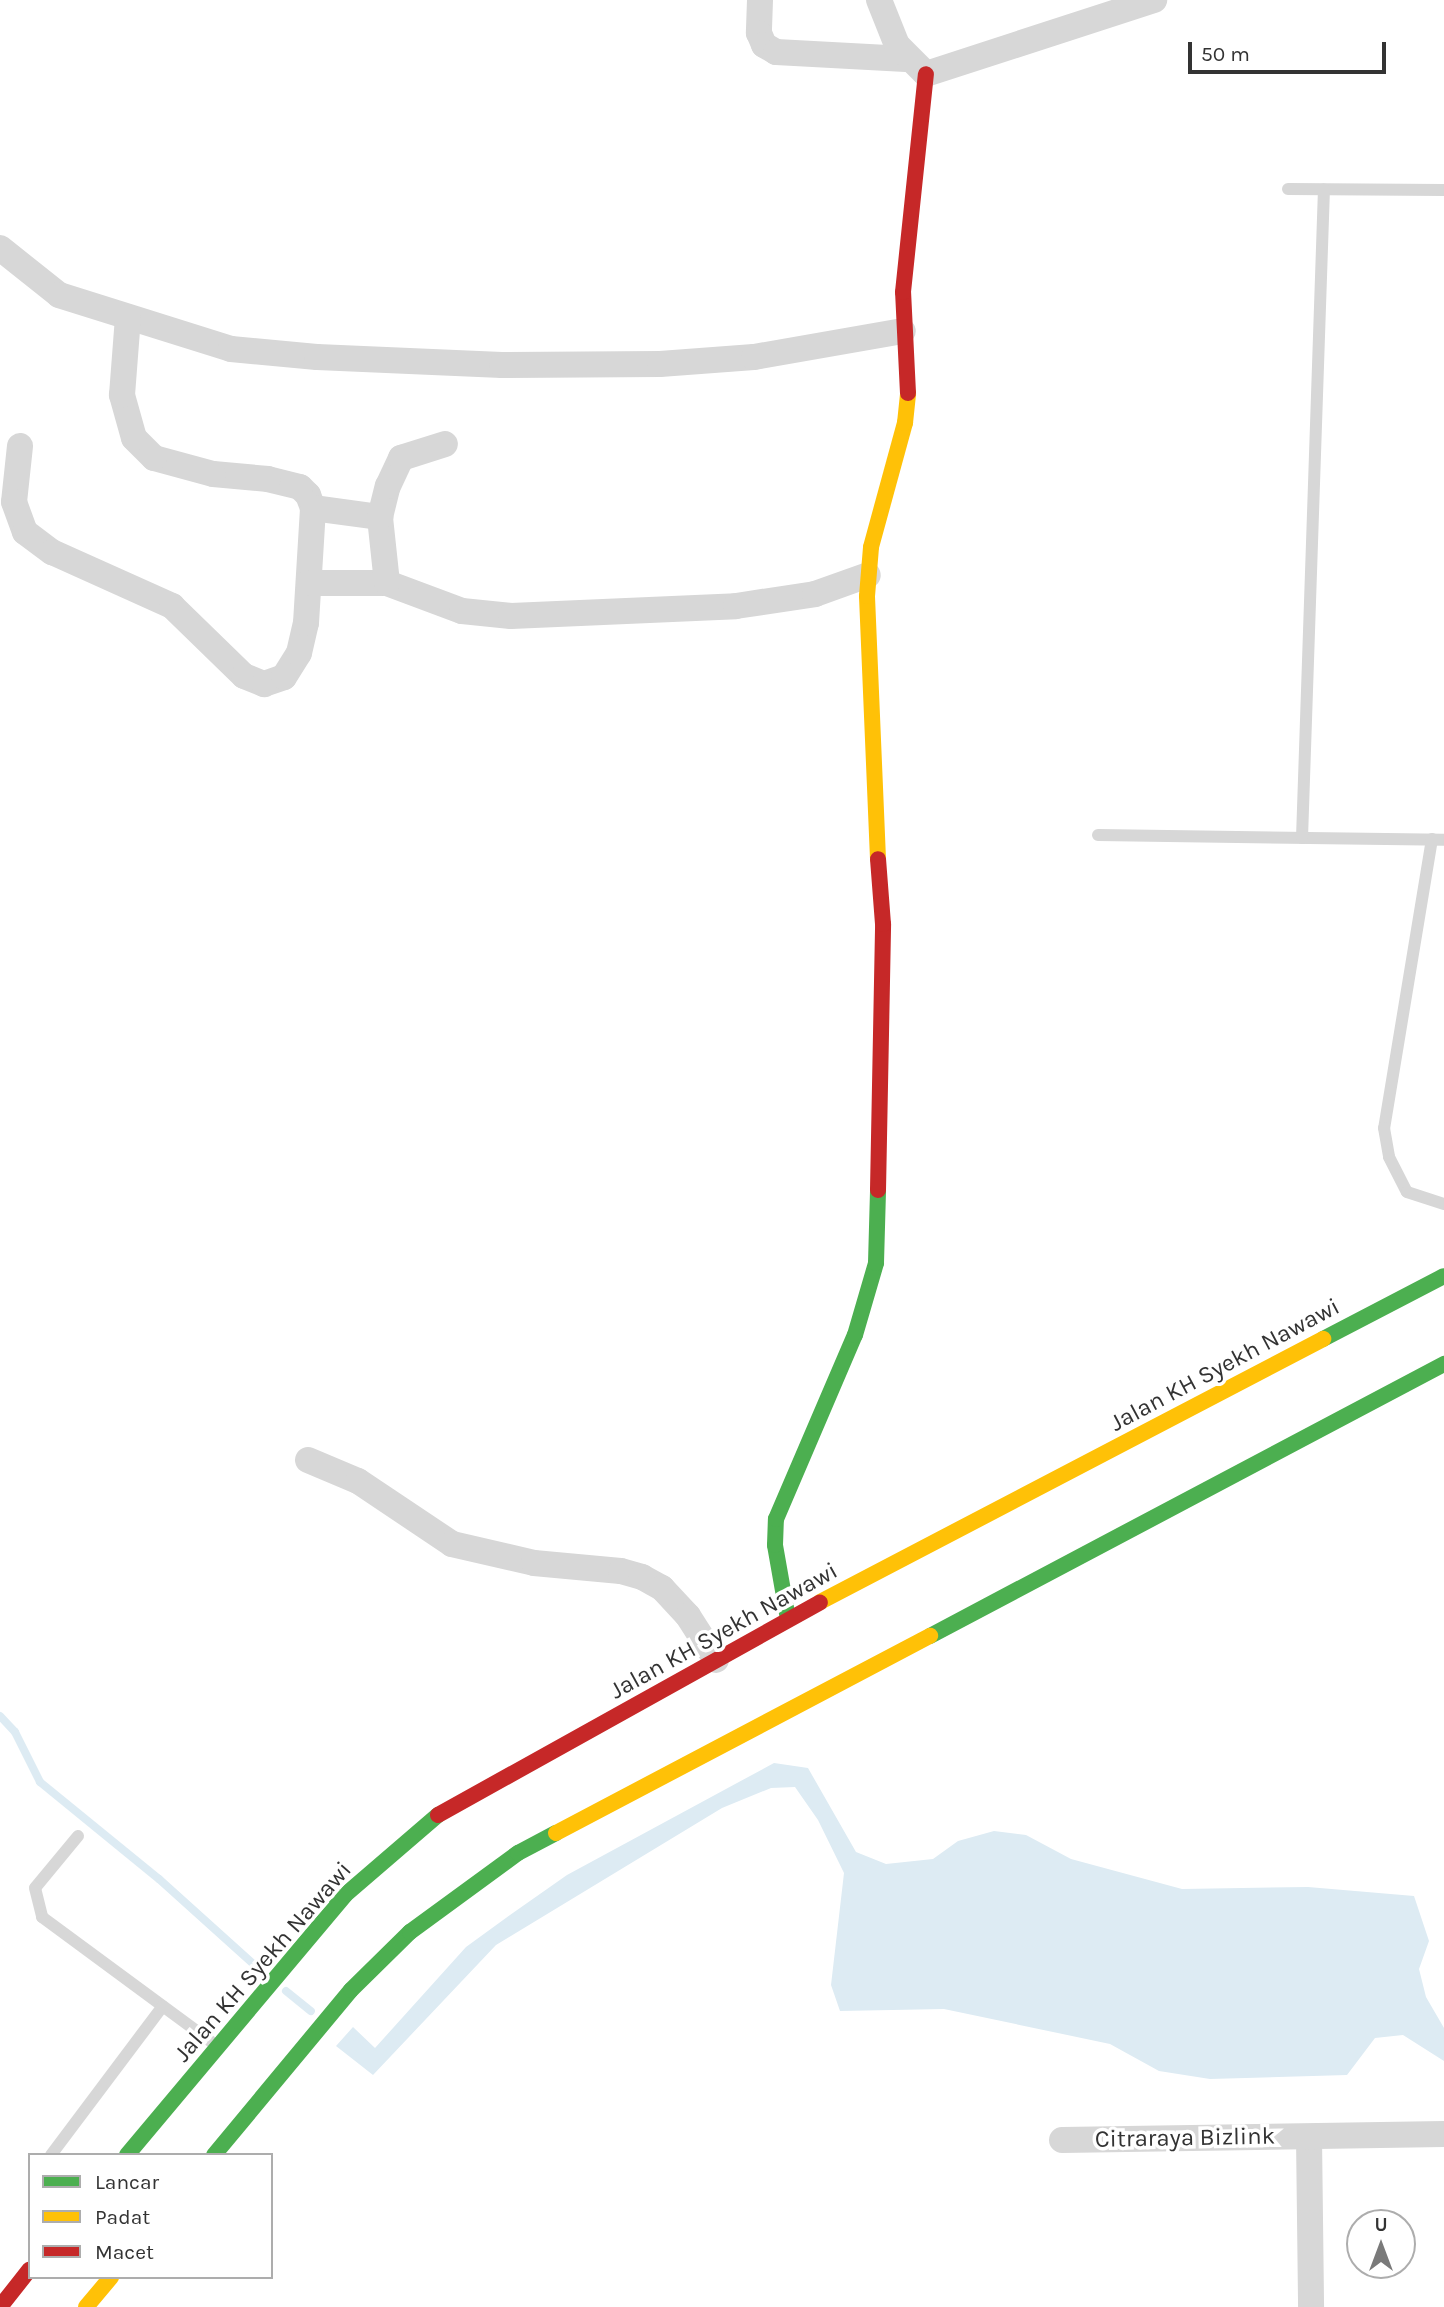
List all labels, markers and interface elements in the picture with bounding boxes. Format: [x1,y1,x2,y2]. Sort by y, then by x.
scale bar [1192,28,1390,72]
text: 50 m [1201,42,1250,66]
street label: Jalan KH Syekh Nawawi [1105,1292,1345,1438]
street label: Jalan KH Syekh Nawawi [605,1556,843,1706]
street label: Jalan KH Syekh Nawawi [168,1856,358,2068]
street label: Citraraya Bizlink [1095,2122,1275,2154]
legend [28,2153,273,2279]
text: Lancar [95,2170,159,2194]
text: Padat [95,2205,150,2229]
north arrow [1346,2209,1416,2279]
text: U [1374,2214,1388,2236]
text: Macet [95,2240,154,2264]

